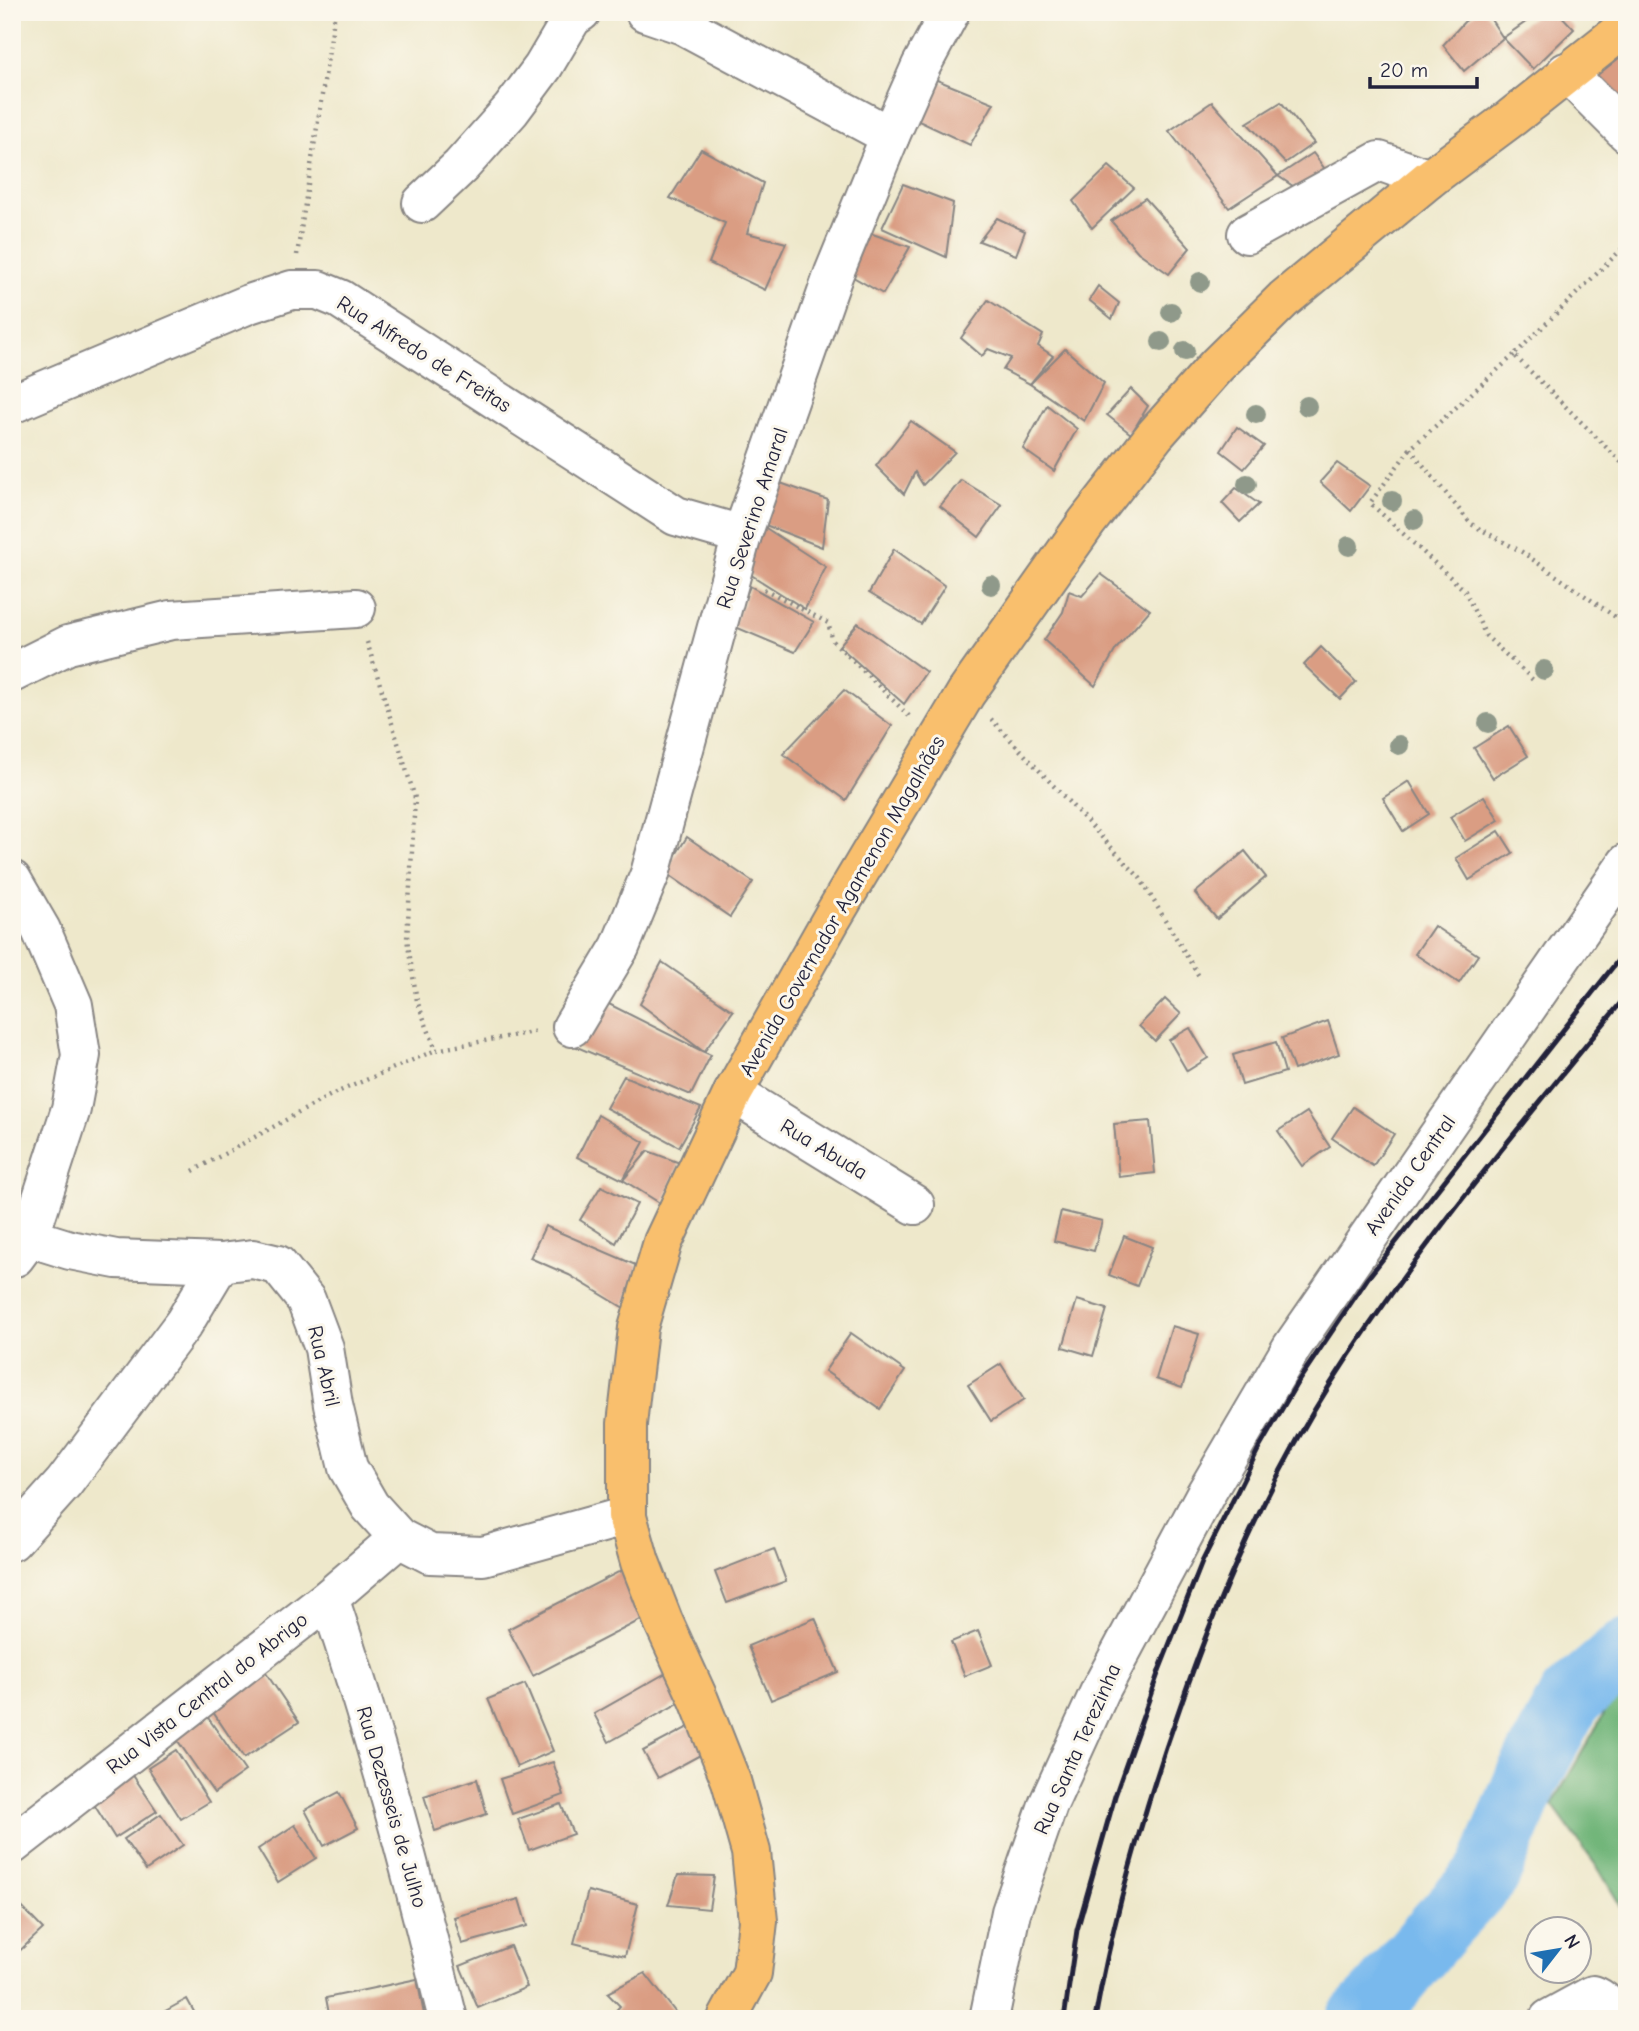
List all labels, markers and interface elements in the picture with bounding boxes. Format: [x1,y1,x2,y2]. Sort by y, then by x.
scale bar [1370,46,1476,90]
text: 20 m [1380,58,1428,82]
street label: Rua Alfredo de Freitas [333,291,515,417]
street label: Rua Severino Amaral [711,425,793,611]
street label: Avenida Governador Agamenon Magalhães [734,731,950,1081]
street label: Avenida Central [1360,1110,1460,1240]
street label: Rua Abuda [776,1114,872,1184]
street label: Rua Abril [303,1323,345,1409]
street label: Rua Vista Central do Abrigo [102,1607,312,1779]
street label: Rua Santa Terezinha [1029,1660,1125,1838]
street label: Rua Dezesseis de Julho [352,1704,432,1910]
north arrow [1524,1916,1594,1986]
text: N [1559,1931,1584,1953]

